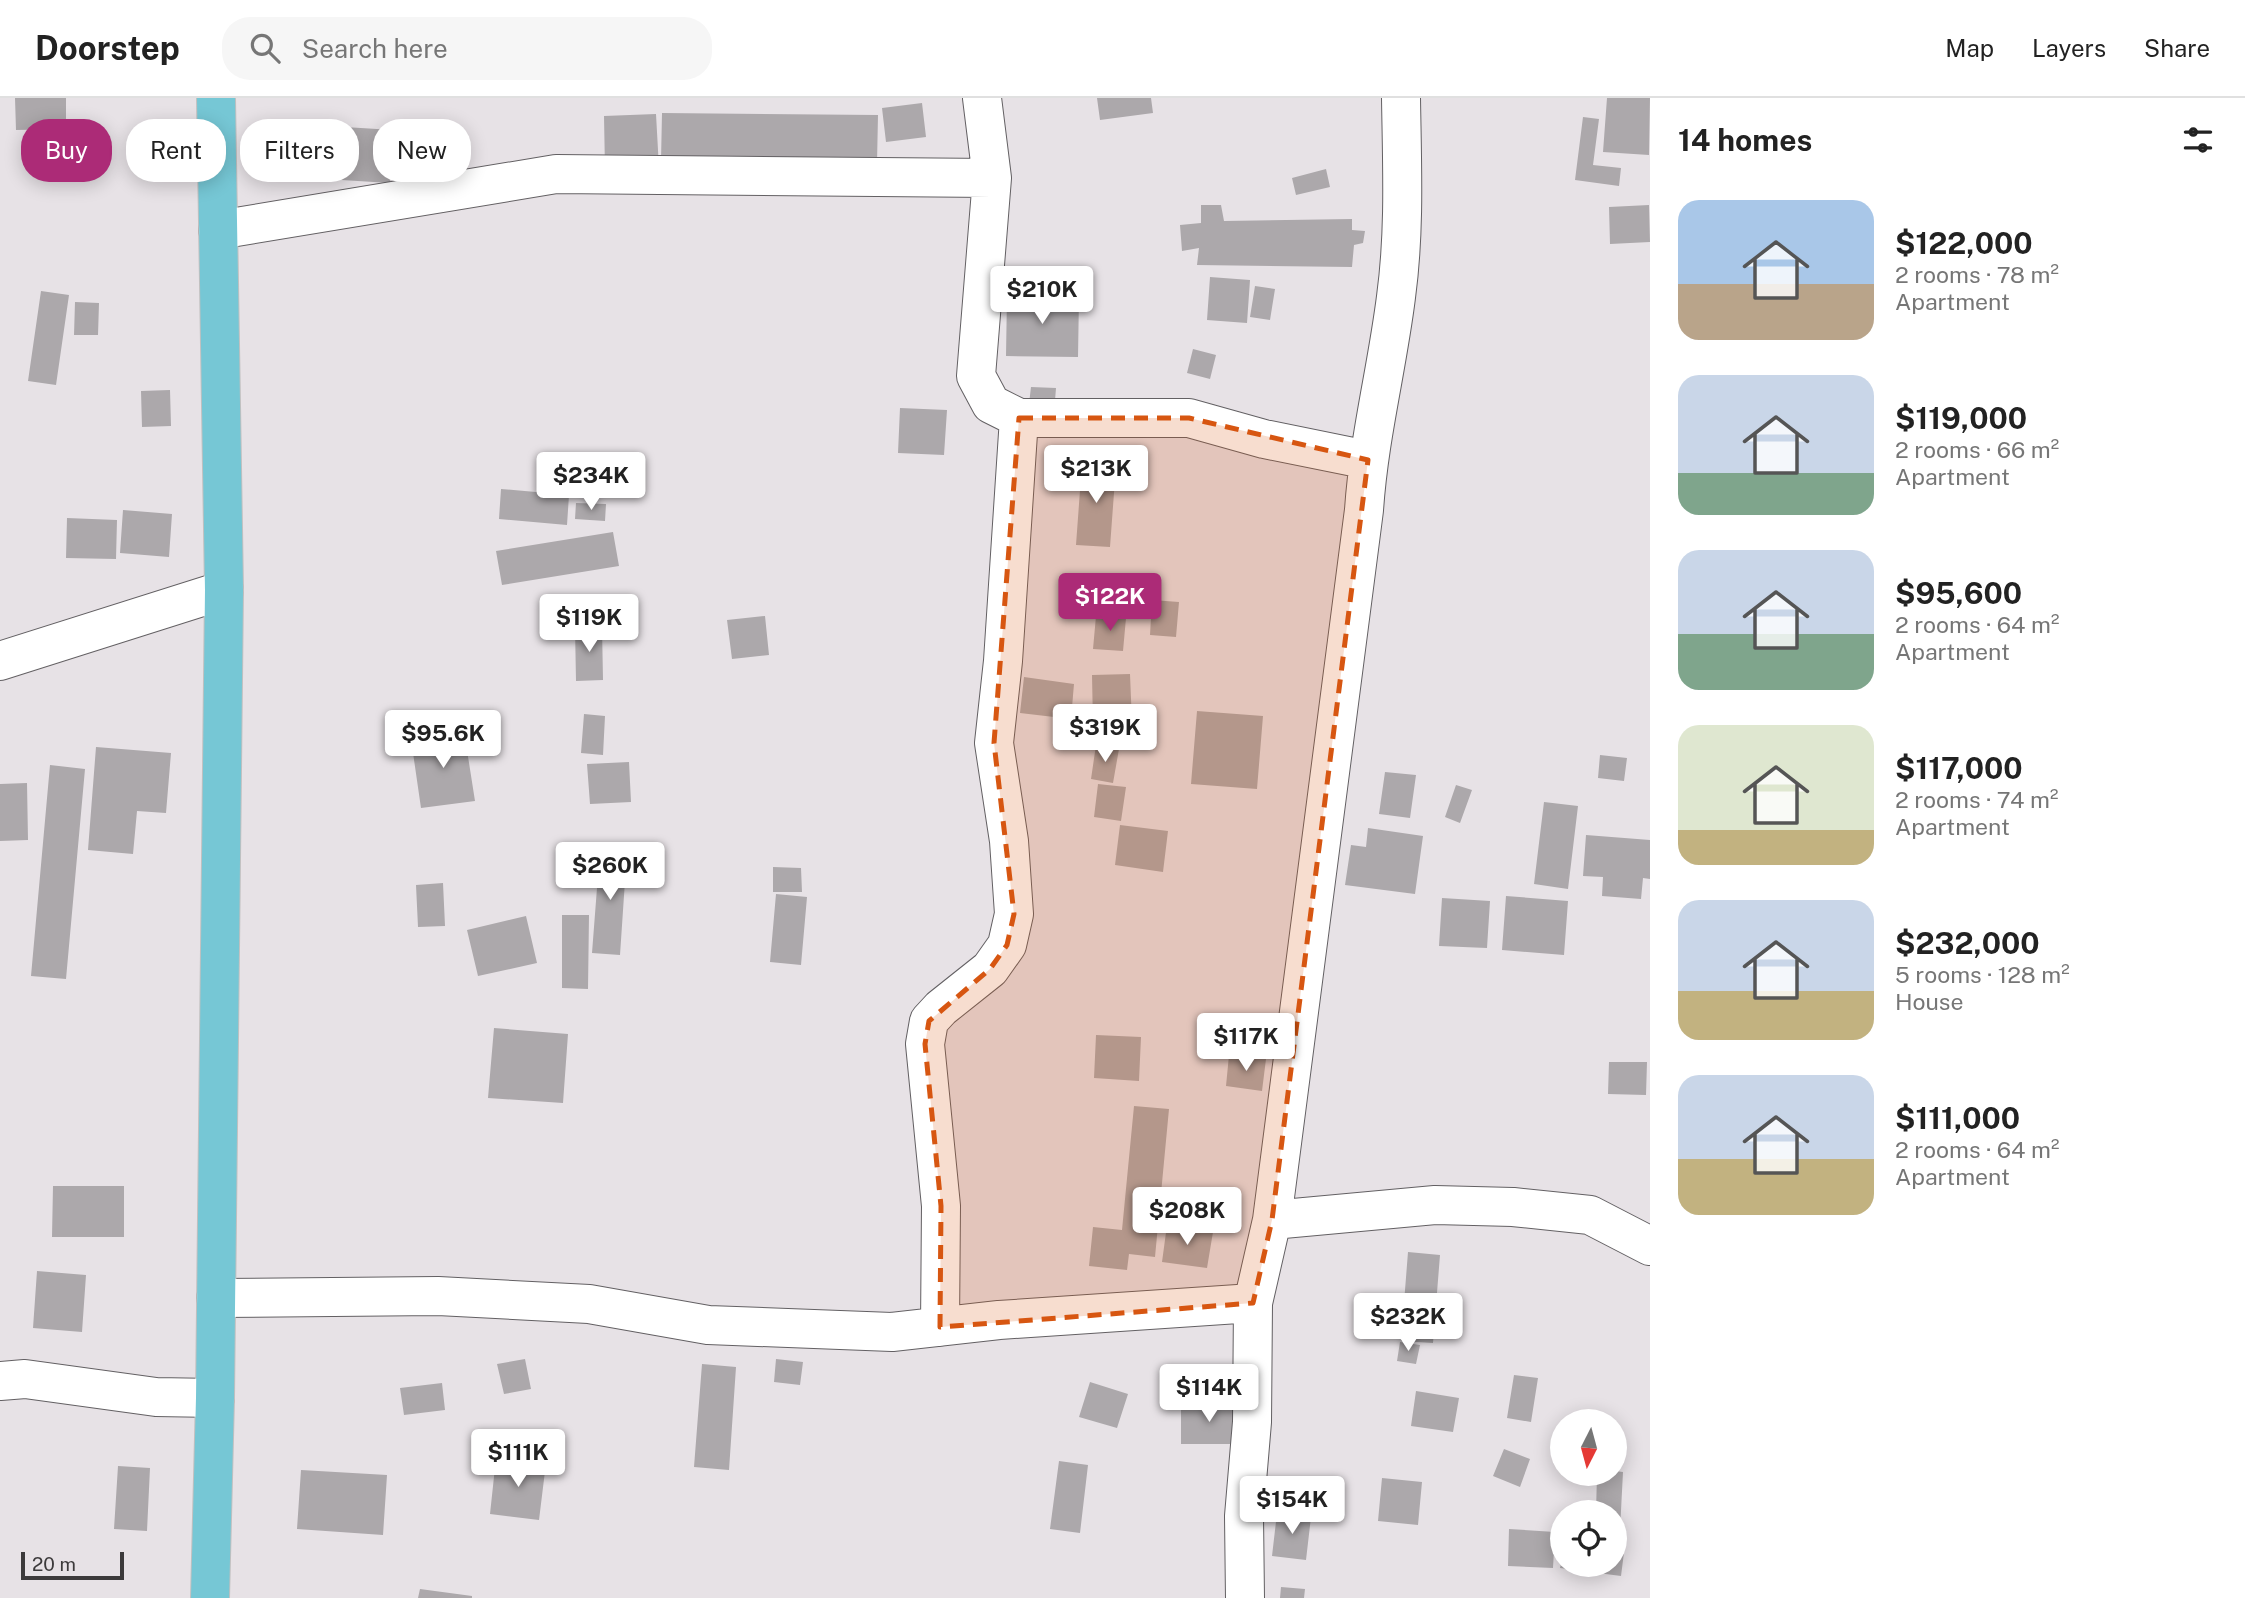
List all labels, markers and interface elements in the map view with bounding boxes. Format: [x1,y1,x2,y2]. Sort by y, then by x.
search box [222,17,712,80]
text: Doorstep [35,29,180,67]
icon: search [246,29,284,67]
text: Search here [302,33,448,64]
text: Map [1945,34,1994,62]
text: Layers [2032,34,2106,62]
text: Share [2144,34,2210,62]
chip: Buy [21,119,112,182]
chip: Rent [126,119,226,182]
chip: Filters [240,119,359,182]
chip: New [373,119,471,182]
icon: filters [2179,121,2217,159]
text: 14 homes [1678,122,1812,158]
text: $122,000 [1895,225,2032,261]
icon: home [1734,228,1818,312]
text: 2 rooms · 78 m² [1895,261,2059,288]
pin: $210K [993,266,1091,326]
text: $210K [1006,275,1078,302]
text: Apartment [1895,288,2010,315]
text: $119,000 [1895,400,2027,436]
icon: home [1734,403,1818,487]
text: 2 rooms · 66 m² [1895,436,2059,463]
pin: $213K [1047,446,1145,505]
pin: $234K [542,452,640,512]
text: $213K [1060,454,1132,481]
text: $234K [552,461,630,488]
text: Apartment [1895,463,2010,490]
pin: $122K [1061,574,1159,633]
text: $95,600 [1895,575,2022,611]
icon: home [1734,578,1818,662]
text: $122K [1074,582,1146,609]
pin: $119K [540,594,638,654]
text: $119K [556,603,623,630]
text: 2 rooms · 64 m² [1895,611,2059,638]
text: Apartment [1895,638,2010,665]
pin: $319K [1056,704,1154,764]
pin: $95.6K [386,710,500,770]
text: $319K [1069,713,1141,740]
text: $95.6K [401,719,485,746]
text: $117,000 [1895,750,2023,786]
icon: home [1734,753,1818,837]
text: 2 rooms · 74 m² [1895,786,2058,813]
text: Apartment [1895,813,2010,840]
pin: $260K [561,842,659,902]
text: $260K [572,851,648,878]
text: $232,000 [1895,925,2040,961]
icon: home [1734,928,1818,1012]
text: 5 rooms · 128 m² [1895,961,2070,988]
text: House [1895,988,1963,1015]
pin: $117K [1197,1014,1295,1073]
text: $117K [1213,1022,1279,1049]
text: $111,000 [1895,1100,2020,1136]
icon: home [1734,1103,1818,1187]
text: 2 rooms · 64 m² [1895,1136,2059,1163]
text: Apartment [1895,1163,2010,1190]
pin: $208K [1138,1188,1236,1247]
text: $208K [1149,1196,1225,1223]
pin: $232K [1359,1294,1457,1353]
text: $232K [1370,1302,1446,1329]
pin: $114K [1160,1364,1258,1424]
text: $114K [1176,1373,1242,1400]
north arrow [1550,1409,1628,1486]
map controls [1550,1409,1627,1577]
pin: $111K [469,1430,567,1489]
text: $111K [487,1438,549,1465]
pin: $154K [1243,1476,1341,1536]
text: $154K [1256,1485,1328,1512]
button: locate [1550,1500,1627,1577]
scale bar [21,1549,124,1581]
text: 20 m [32,1553,76,1575]

